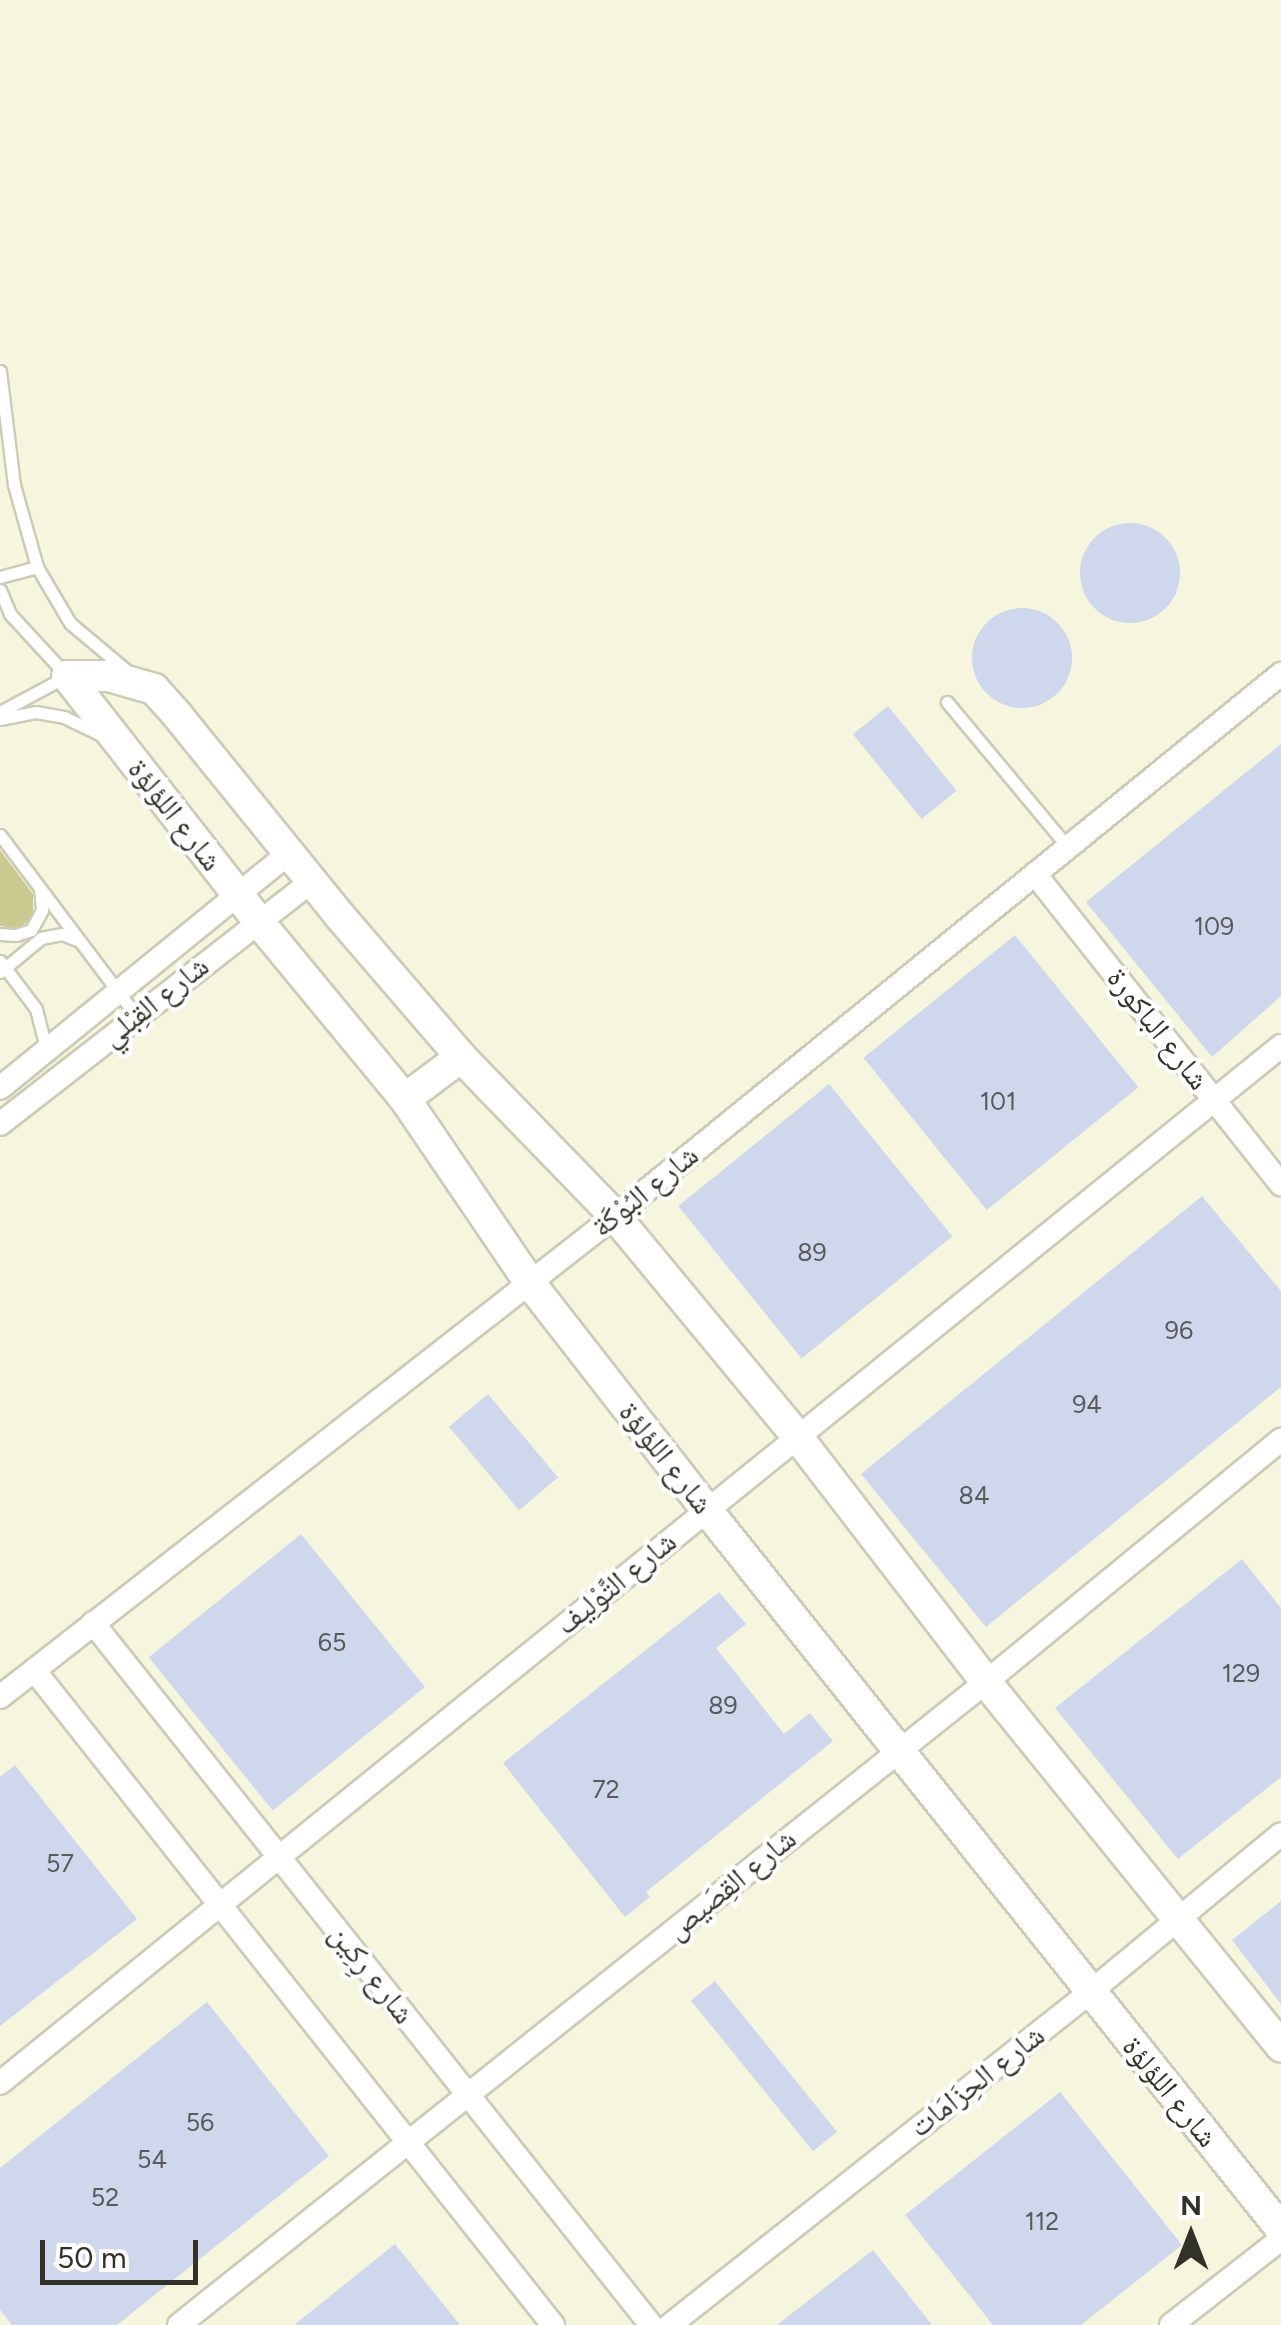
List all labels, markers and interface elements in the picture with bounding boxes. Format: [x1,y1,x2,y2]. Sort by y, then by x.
street label: شارع اللؤلؤة [120,752,230,878]
house number: 109 [1194,911,1234,941]
street label: شارع القِبْلي [94,948,216,1054]
street label: شارع الباكورة [1099,961,1217,1097]
house number: 101 [980,1086,1016,1116]
street label: شارع البُوْكَة [584,1137,706,1245]
house number: 89 [797,1237,827,1267]
house number: 96 [1165,1315,1193,1345]
house number: 94 [1072,1389,1102,1419]
street label: شارع اللؤلؤة [611,1395,721,1521]
house number: 84 [959,1480,989,1510]
street label: شارع التَّوْلِيف [549,1524,683,1642]
house number: 65 [318,1627,346,1657]
house number: 129 [1222,1658,1260,1688]
house number: 89 [708,1690,738,1720]
house number: 72 [592,1774,620,1804]
street label: شارع القِصَيص [659,1821,803,1947]
house number: 57 [46,1848,74,1878]
street label: شارع رِكِين [322,1917,422,2031]
street label: شارع الحِزَامَات [902,2017,1052,2145]
street label: شارع اللؤلؤة [1114,2029,1226,2155]
house number: 56 [186,2107,214,2137]
house number: 54 [137,2144,167,2174]
house number: 52 [91,2182,119,2212]
north arrow [1141,2185,1241,2285]
text: N [1180,2188,1202,2222]
house number: 112 [1025,2206,1059,2236]
scale bar [45,2220,202,2282]
text: 50 m [57,2239,126,2276]

